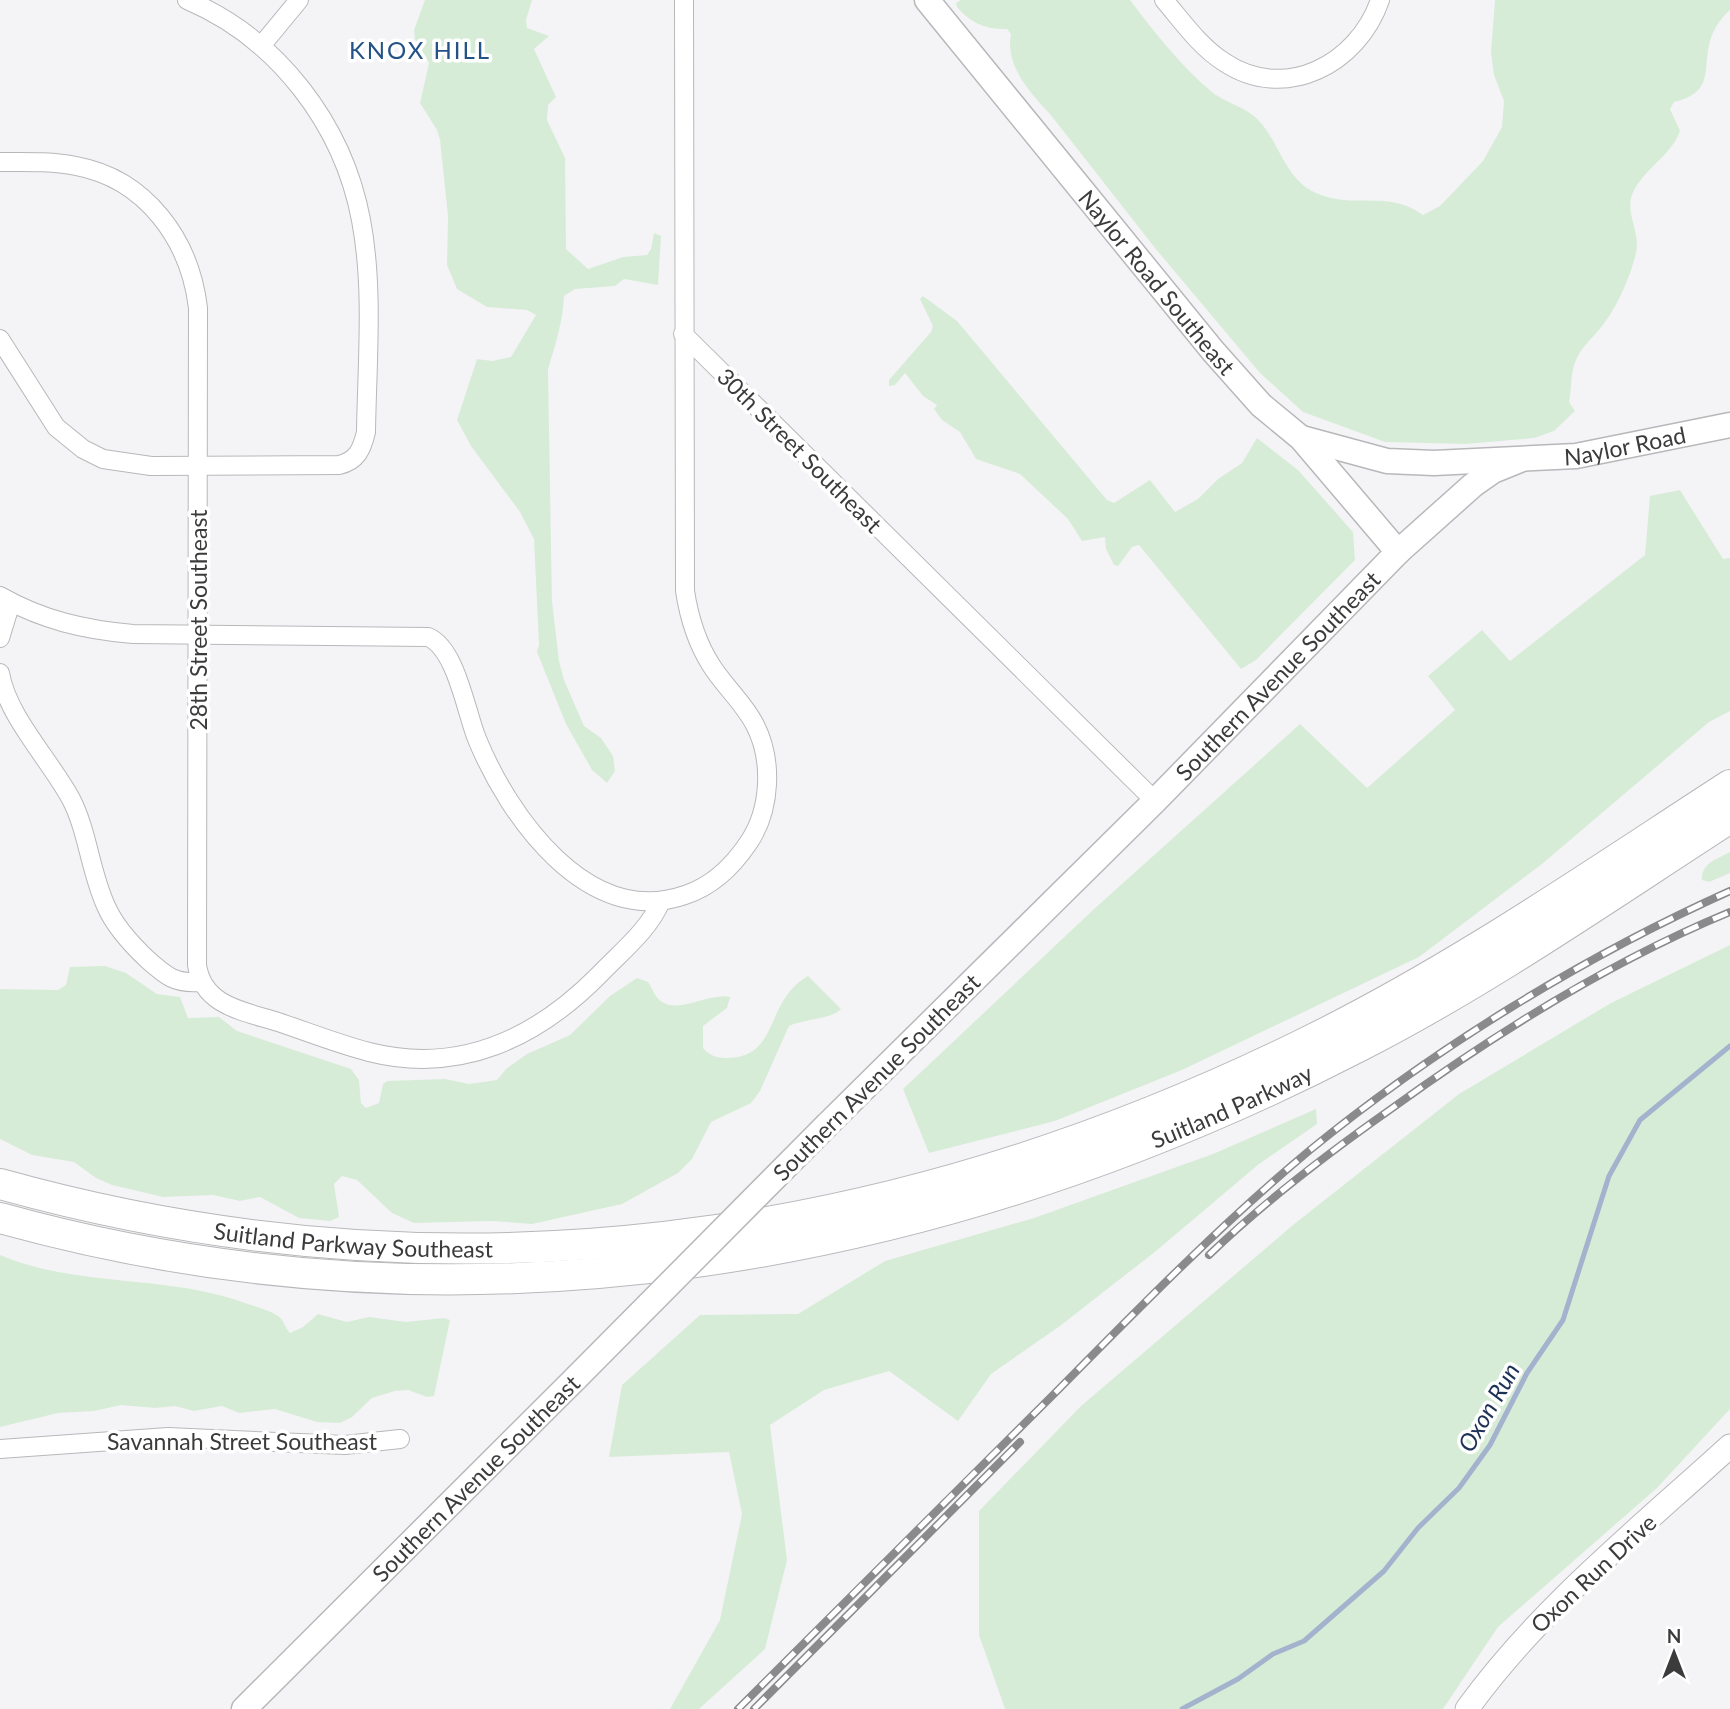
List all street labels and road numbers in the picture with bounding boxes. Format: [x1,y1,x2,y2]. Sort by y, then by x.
street label: Naylor Road Southeast [1073,184,1242,381]
street label: 30th Street Southeast [712,362,889,539]
street label: Naylor Road [1563,420,1688,471]
street label: 28th Street Southeast [184,509,212,731]
street label: Southern Avenue Southeast [1169,565,1386,786]
street label: Southern Avenue Southeast [767,967,986,1186]
street label: Suitland Parkway [1147,1058,1317,1154]
street label: Suitland Parkway Southeast [212,1216,494,1263]
street label: Southern Avenue Southeast [366,1368,586,1587]
street label: Savannah Street Southeast [107,1427,378,1455]
street label: Oxon Run Drive [1525,1508,1661,1638]

